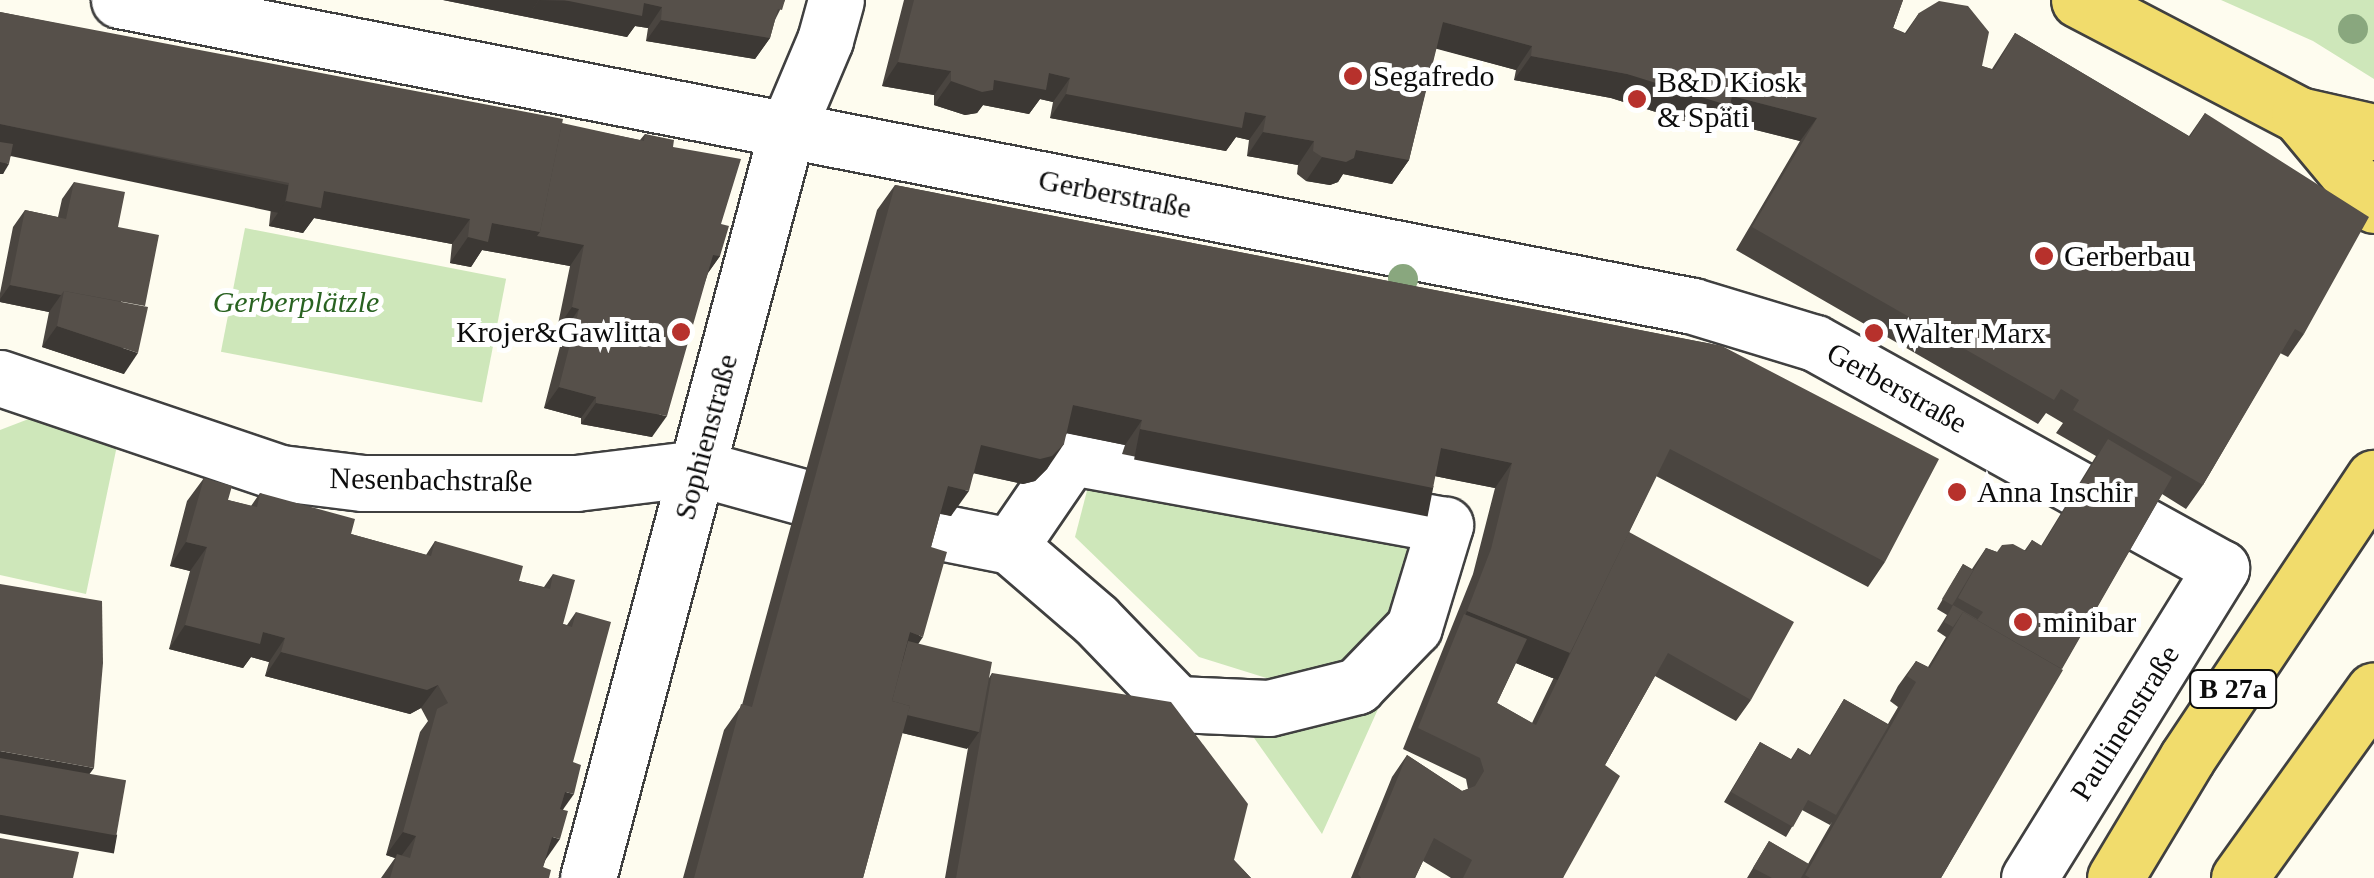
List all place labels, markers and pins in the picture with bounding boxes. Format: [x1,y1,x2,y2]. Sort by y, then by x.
place label: Segafredo [1373,58,1495,94]
place label: B&D Kiosk & Späti [1657,64,1801,134]
marker: Segafredo [1342,65,1364,87]
marker: B&D Kiosk & Späti [1626,88,1648,110]
place label: Gerberbau [2064,238,2191,274]
marker: Gerberbau [2033,245,2055,267]
place label: Krojer&Gawlitta [456,314,661,350]
place label: Walter Marx [1894,315,2046,351]
marker: Krojer&Gawlitta [670,321,692,343]
marker: Walter Marx [1863,322,1885,344]
place label: Anna Inschir [1977,474,2133,510]
marker: Anna Inschir [1946,481,1968,503]
place label: minibar [2043,604,2136,640]
marker: minibar [2012,611,2034,633]

